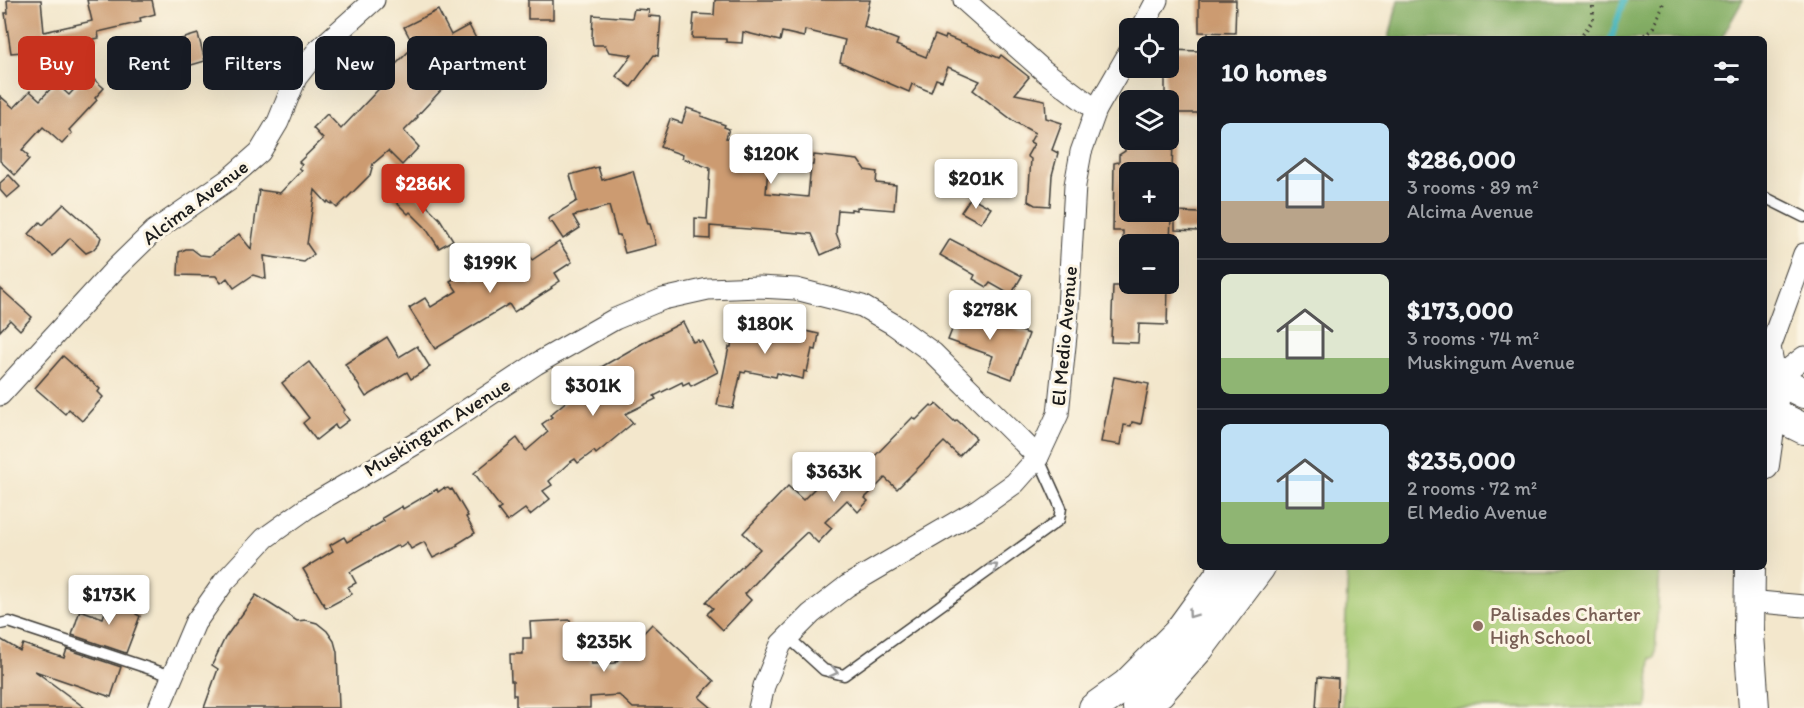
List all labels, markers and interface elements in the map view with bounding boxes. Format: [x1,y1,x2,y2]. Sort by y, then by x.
map controls [1119,18,1179,294]
button: locate [1119,18,1179,78]
chip: Buy [18,36,95,90]
chip: Rent [107,36,191,90]
chip: Filters [203,36,303,90]
chip: New [315,36,395,90]
chip: Apartment [407,36,547,90]
text: 10 homes [1221,56,1327,88]
icon: filters [1710,56,1743,89]
button: layers [1119,90,1179,150]
pin: $120K [729,134,813,185]
text: $120K [743,141,799,165]
text: $286,000 [1407,143,1516,175]
icon: home [1269,147,1341,219]
street label: Alcima Avenue [137,154,253,250]
pin: $201K [934,159,1018,210]
button: + [1119,162,1179,222]
pin: $286K [381,164,465,215]
text: $201K [948,166,1004,190]
text: $286K [396,171,450,195]
text: 3 rooms · 89 m² [1407,175,1539,199]
text: Alcima Avenue [1407,199,1534,223]
button: − [1119,234,1179,294]
pin: $199K [448,243,532,294]
text: $199K [463,250,517,274]
street label: El Medio Avenue [1046,265,1082,407]
pin: $278K [948,290,1032,341]
text: $173,000 [1407,294,1514,326]
text: $278K [963,297,1017,321]
icon: home [1269,298,1341,370]
pin: $180K [723,304,807,355]
text: $180K [737,311,793,335]
text: 3 rooms · 74 m² [1407,326,1539,350]
text: Muskingum Avenue [1407,350,1575,374]
pin: $301K [551,366,635,417]
street label: Muskingum Avenue [359,372,515,482]
text: $301K [565,373,621,397]
text: $235,000 [1407,444,1516,476]
icon: home [1269,448,1341,520]
pin: $363K [792,452,876,503]
text: $363K [806,459,862,483]
text: 2 rooms · 72 m² [1407,476,1537,500]
text: El Medio Avenue [1407,500,1547,524]
one-way arrow [987,563,998,574]
pin: $173K [67,575,151,626]
text: $173K [82,582,136,606]
place label: Palisades Charter High School [1490,602,1641,649]
one-way arrow [1188,608,1199,619]
marker: Palisades Charter High School [1471,619,1485,633]
pin: $235K [562,622,646,673]
text: $235K [577,629,631,653]
one-way arrow [829,664,839,677]

